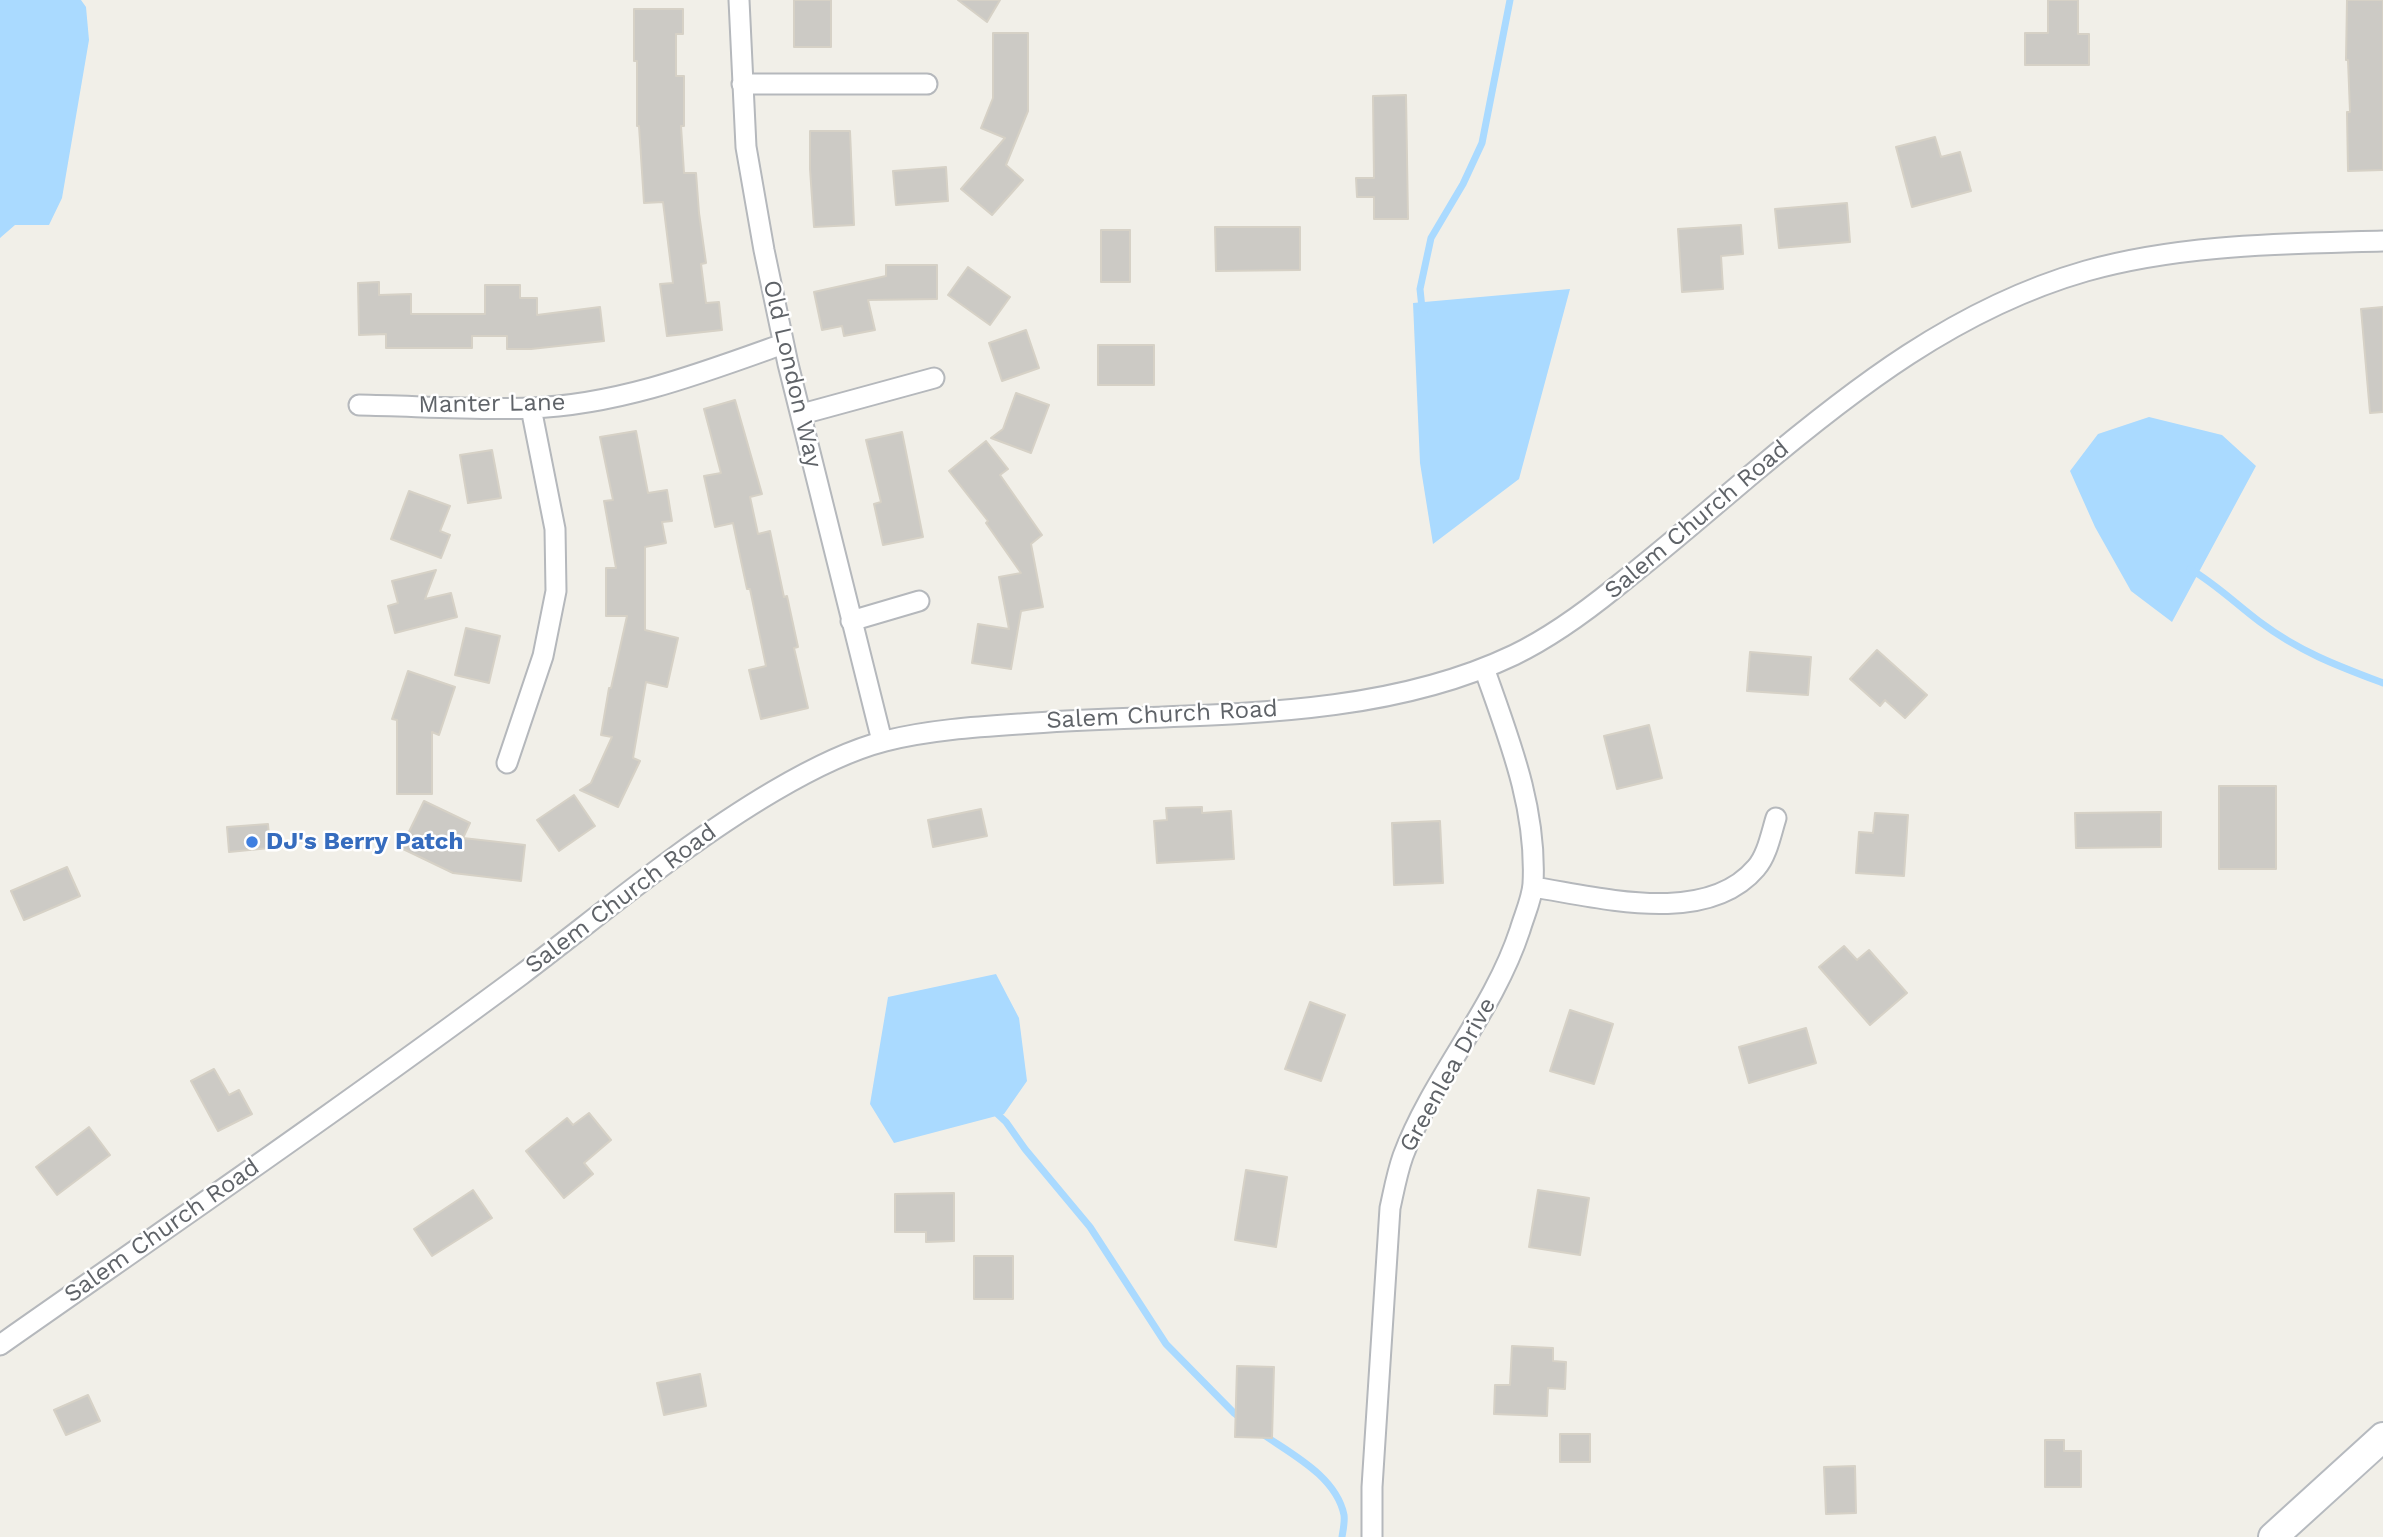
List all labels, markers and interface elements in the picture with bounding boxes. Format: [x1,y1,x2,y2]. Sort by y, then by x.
street label: Old London Way [756,277,828,471]
street label: Manter Lane [418,388,566,420]
street label: Salem Church Road [1599,435,1795,605]
street label: Salem Church Road [1046,695,1278,735]
street label: Salem Church Road [520,818,722,980]
place label: DJ's Berry Patch [266,828,463,856]
marker: DJ's Berry Patch [244,834,260,850]
street label: Greenlea Drive [1394,993,1502,1157]
street label: Salem Church Road [59,1153,265,1309]

